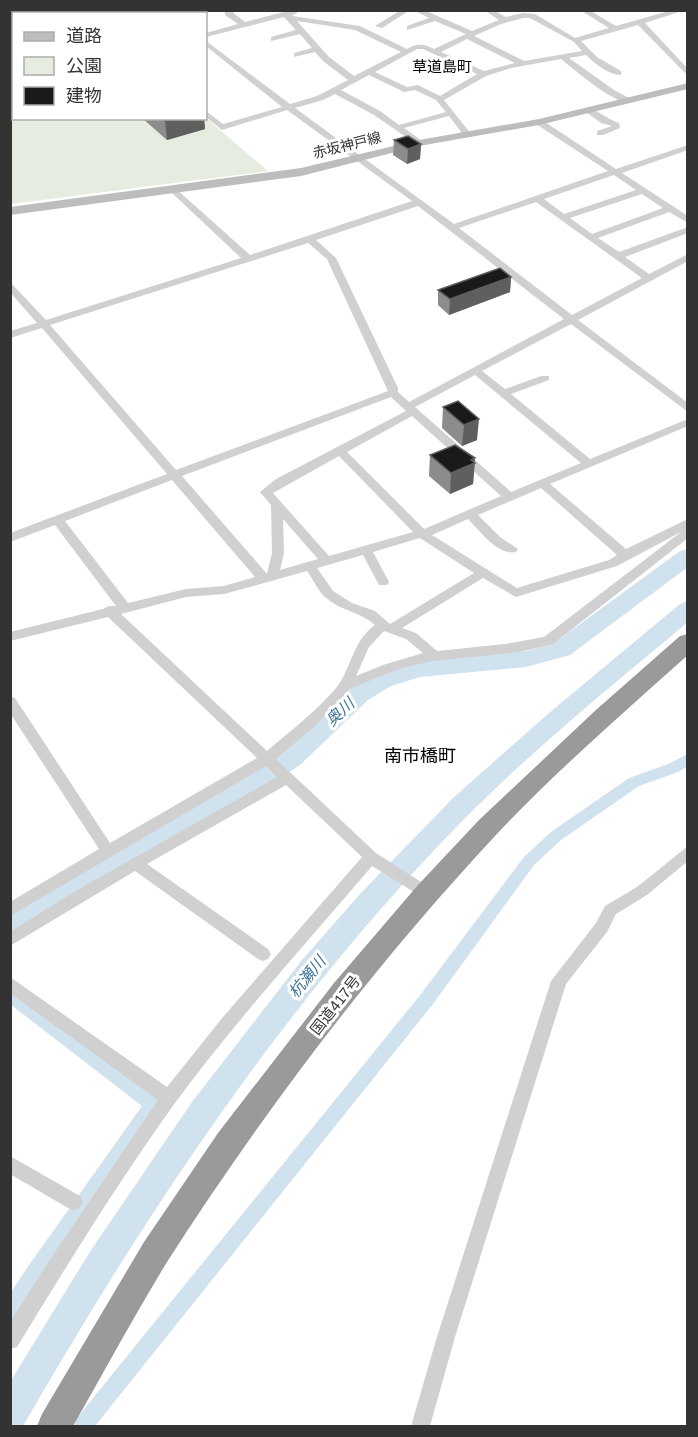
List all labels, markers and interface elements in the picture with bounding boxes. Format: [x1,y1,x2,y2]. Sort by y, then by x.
legend [12,12,207,120]
text: 道路 [66,26,102,46]
text: 公園 [66,56,102,76]
district label: 草道島町 [412,58,472,75]
text: 建物 [66,86,102,106]
street label: 赤坂神戸線 [311,129,383,161]
water label: 奥川 [322,694,359,729]
district label: 南市橋町 [384,746,456,766]
water label: 杭瀬川 [285,951,330,1001]
street label: 国道417号 [307,972,363,1038]

